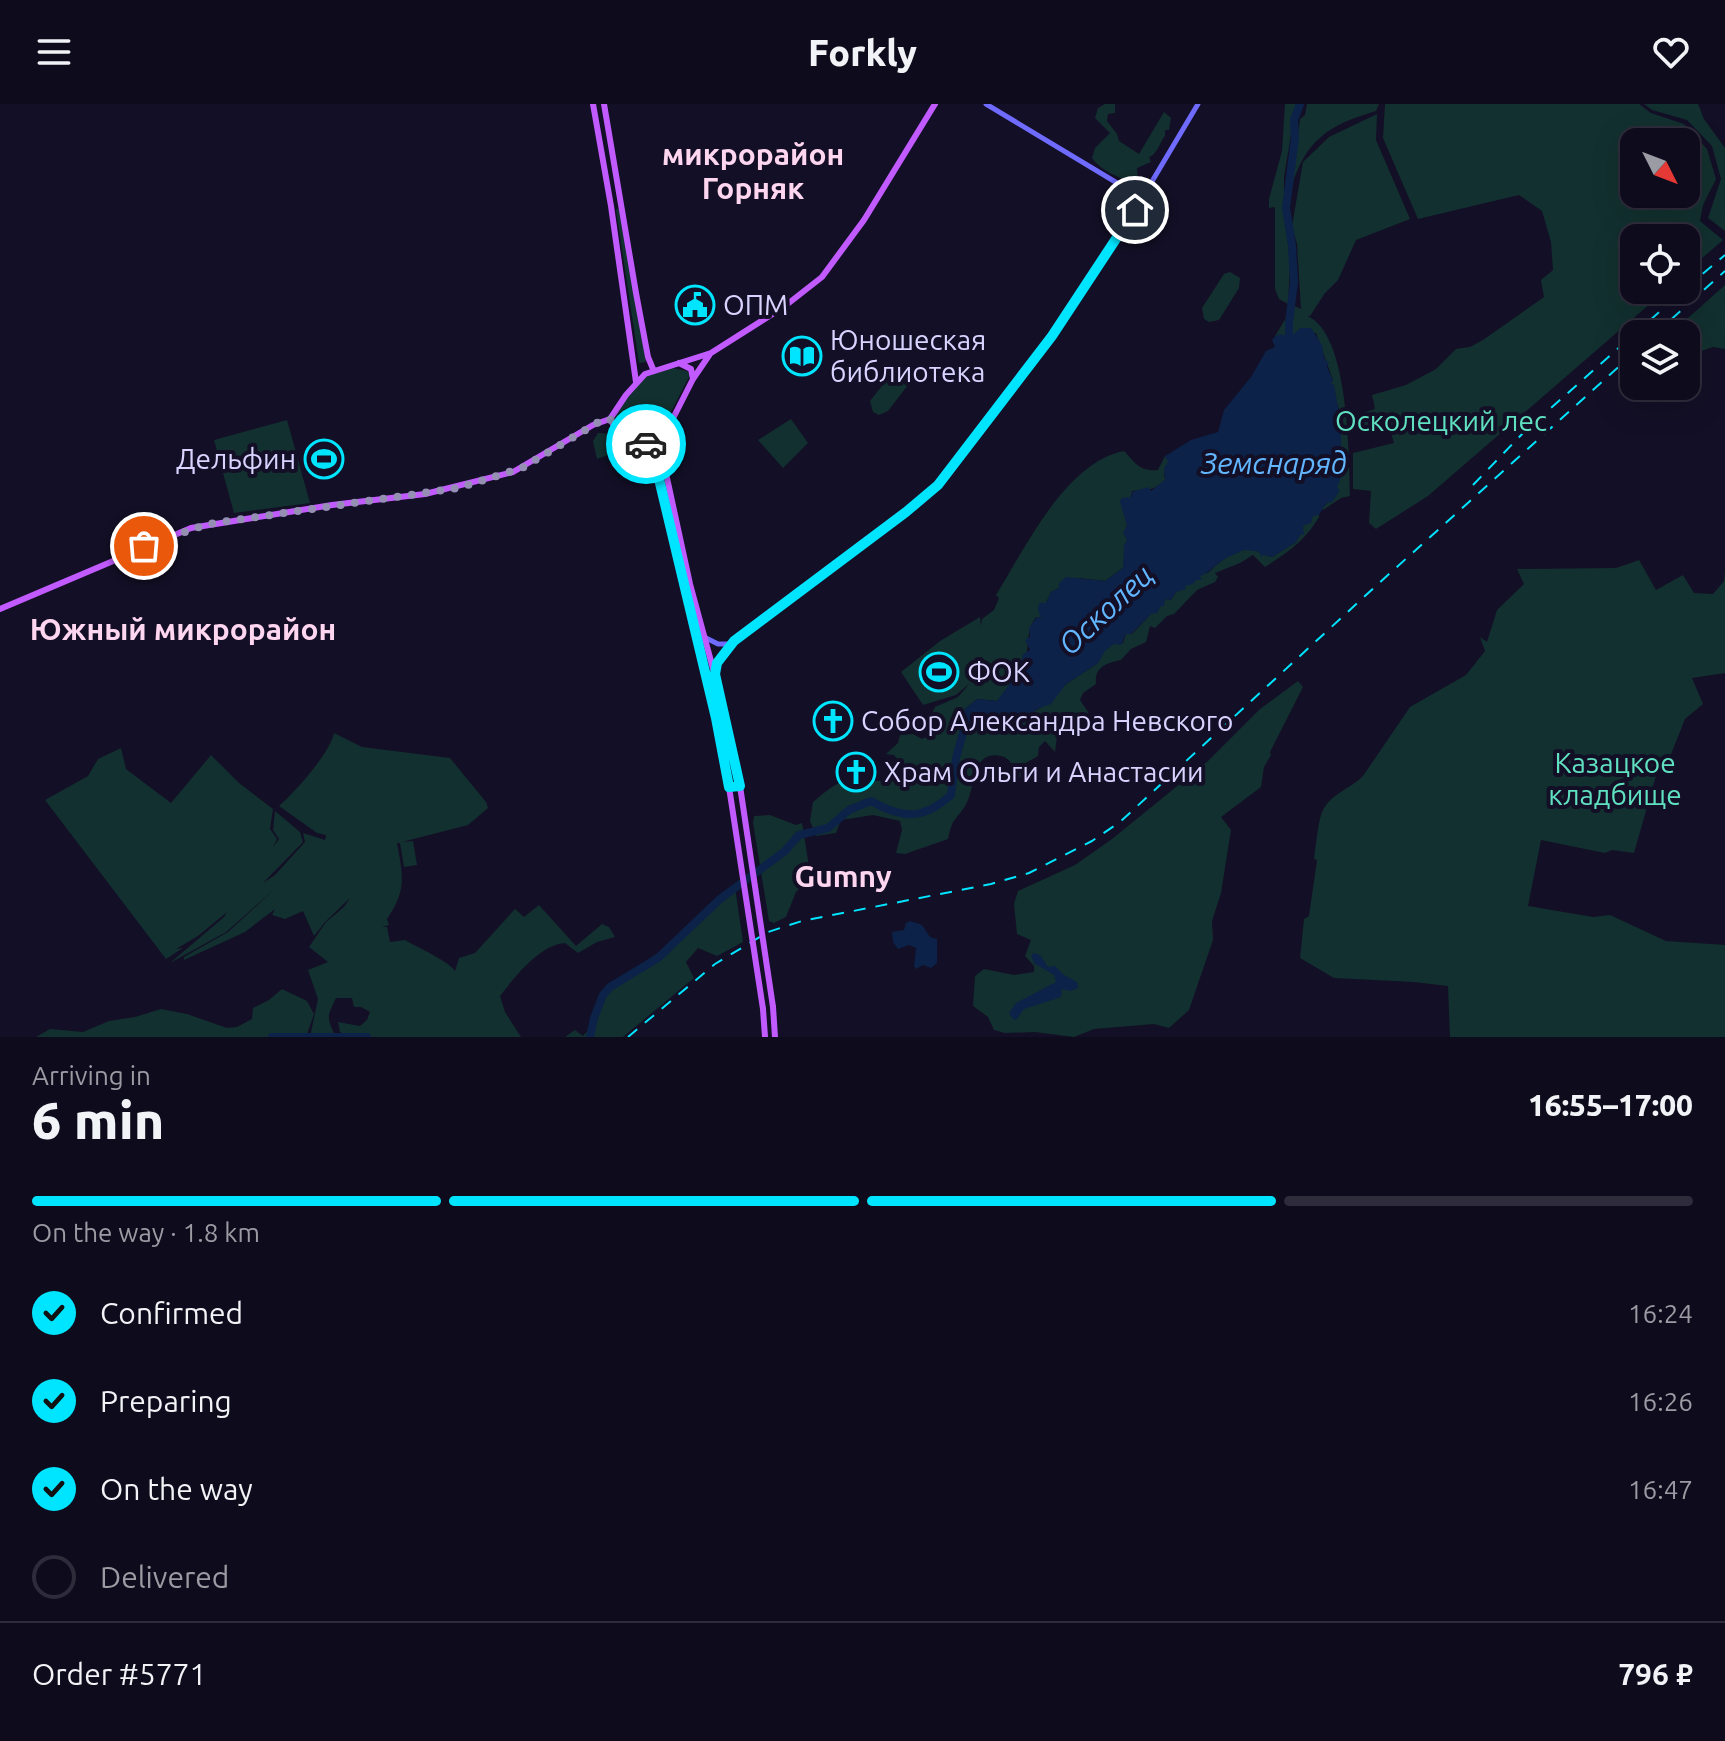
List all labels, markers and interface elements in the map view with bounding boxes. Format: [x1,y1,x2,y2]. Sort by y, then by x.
icon: menu [32,30,76,74]
icon: heart [1649,30,1693,74]
text: Forkly [808,32,917,73]
north arrow [1620,128,1700,208]
map controls [1620,128,1700,400]
district label: микрорайон Горняк [662,137,844,205]
pin [1101,176,1169,244]
icon: home [1113,188,1157,232]
button: locate [1620,224,1700,304]
public building icon: ОПМ [674,284,716,326]
place label: ОПМ [723,289,788,320]
button: layers [1620,320,1700,400]
place label: Юношеская библиотека [830,324,986,387]
library icon: Юношеская библиотека [781,335,823,377]
courier [606,404,686,484]
park label: Осколецкий лес [1335,405,1547,436]
icon: car [624,422,668,466]
sports icon: Дельфин [303,438,345,480]
place label: Дельфин [176,443,296,474]
water label: Земснаряд [1200,446,1347,480]
pin [110,512,178,580]
icon: bag [122,524,166,568]
water label: Осколец [1051,557,1160,661]
district label: Южный микрорайон [30,612,336,646]
sports icon: ФОК [918,651,960,693]
place label: ФОК [967,656,1030,687]
church icon: Собор Александра Невского [812,700,854,742]
place label: Собор Александра Невского [861,705,1233,736]
park label: Казацкое кладбище [1548,747,1682,810]
church icon: Храм Ольги и Анастасии [835,751,877,793]
place label: Храм Ольги и Анастасии [884,756,1204,787]
district label: Gumny [794,859,892,893]
text: Arriving in [32,1061,151,1090]
text: 16:55–17:00 [1528,1088,1693,1122]
text: 6 min [32,1091,164,1149]
text: On the way · 1.8 km [32,1218,260,1247]
icon: check [32,1291,76,1335]
text: Confirmed [100,1296,243,1330]
text: 16:24 [1628,1299,1693,1328]
icon: check [32,1379,76,1423]
text: Preparing [100,1384,232,1418]
text: 16:26 [1628,1387,1693,1416]
icon: check [32,1467,76,1511]
text: On the way [100,1472,253,1506]
text: 16:47 [1628,1475,1693,1504]
text: Delivered [100,1560,229,1594]
text: Order #5771 [32,1657,206,1691]
text: 796 ₽ [1618,1657,1693,1691]

